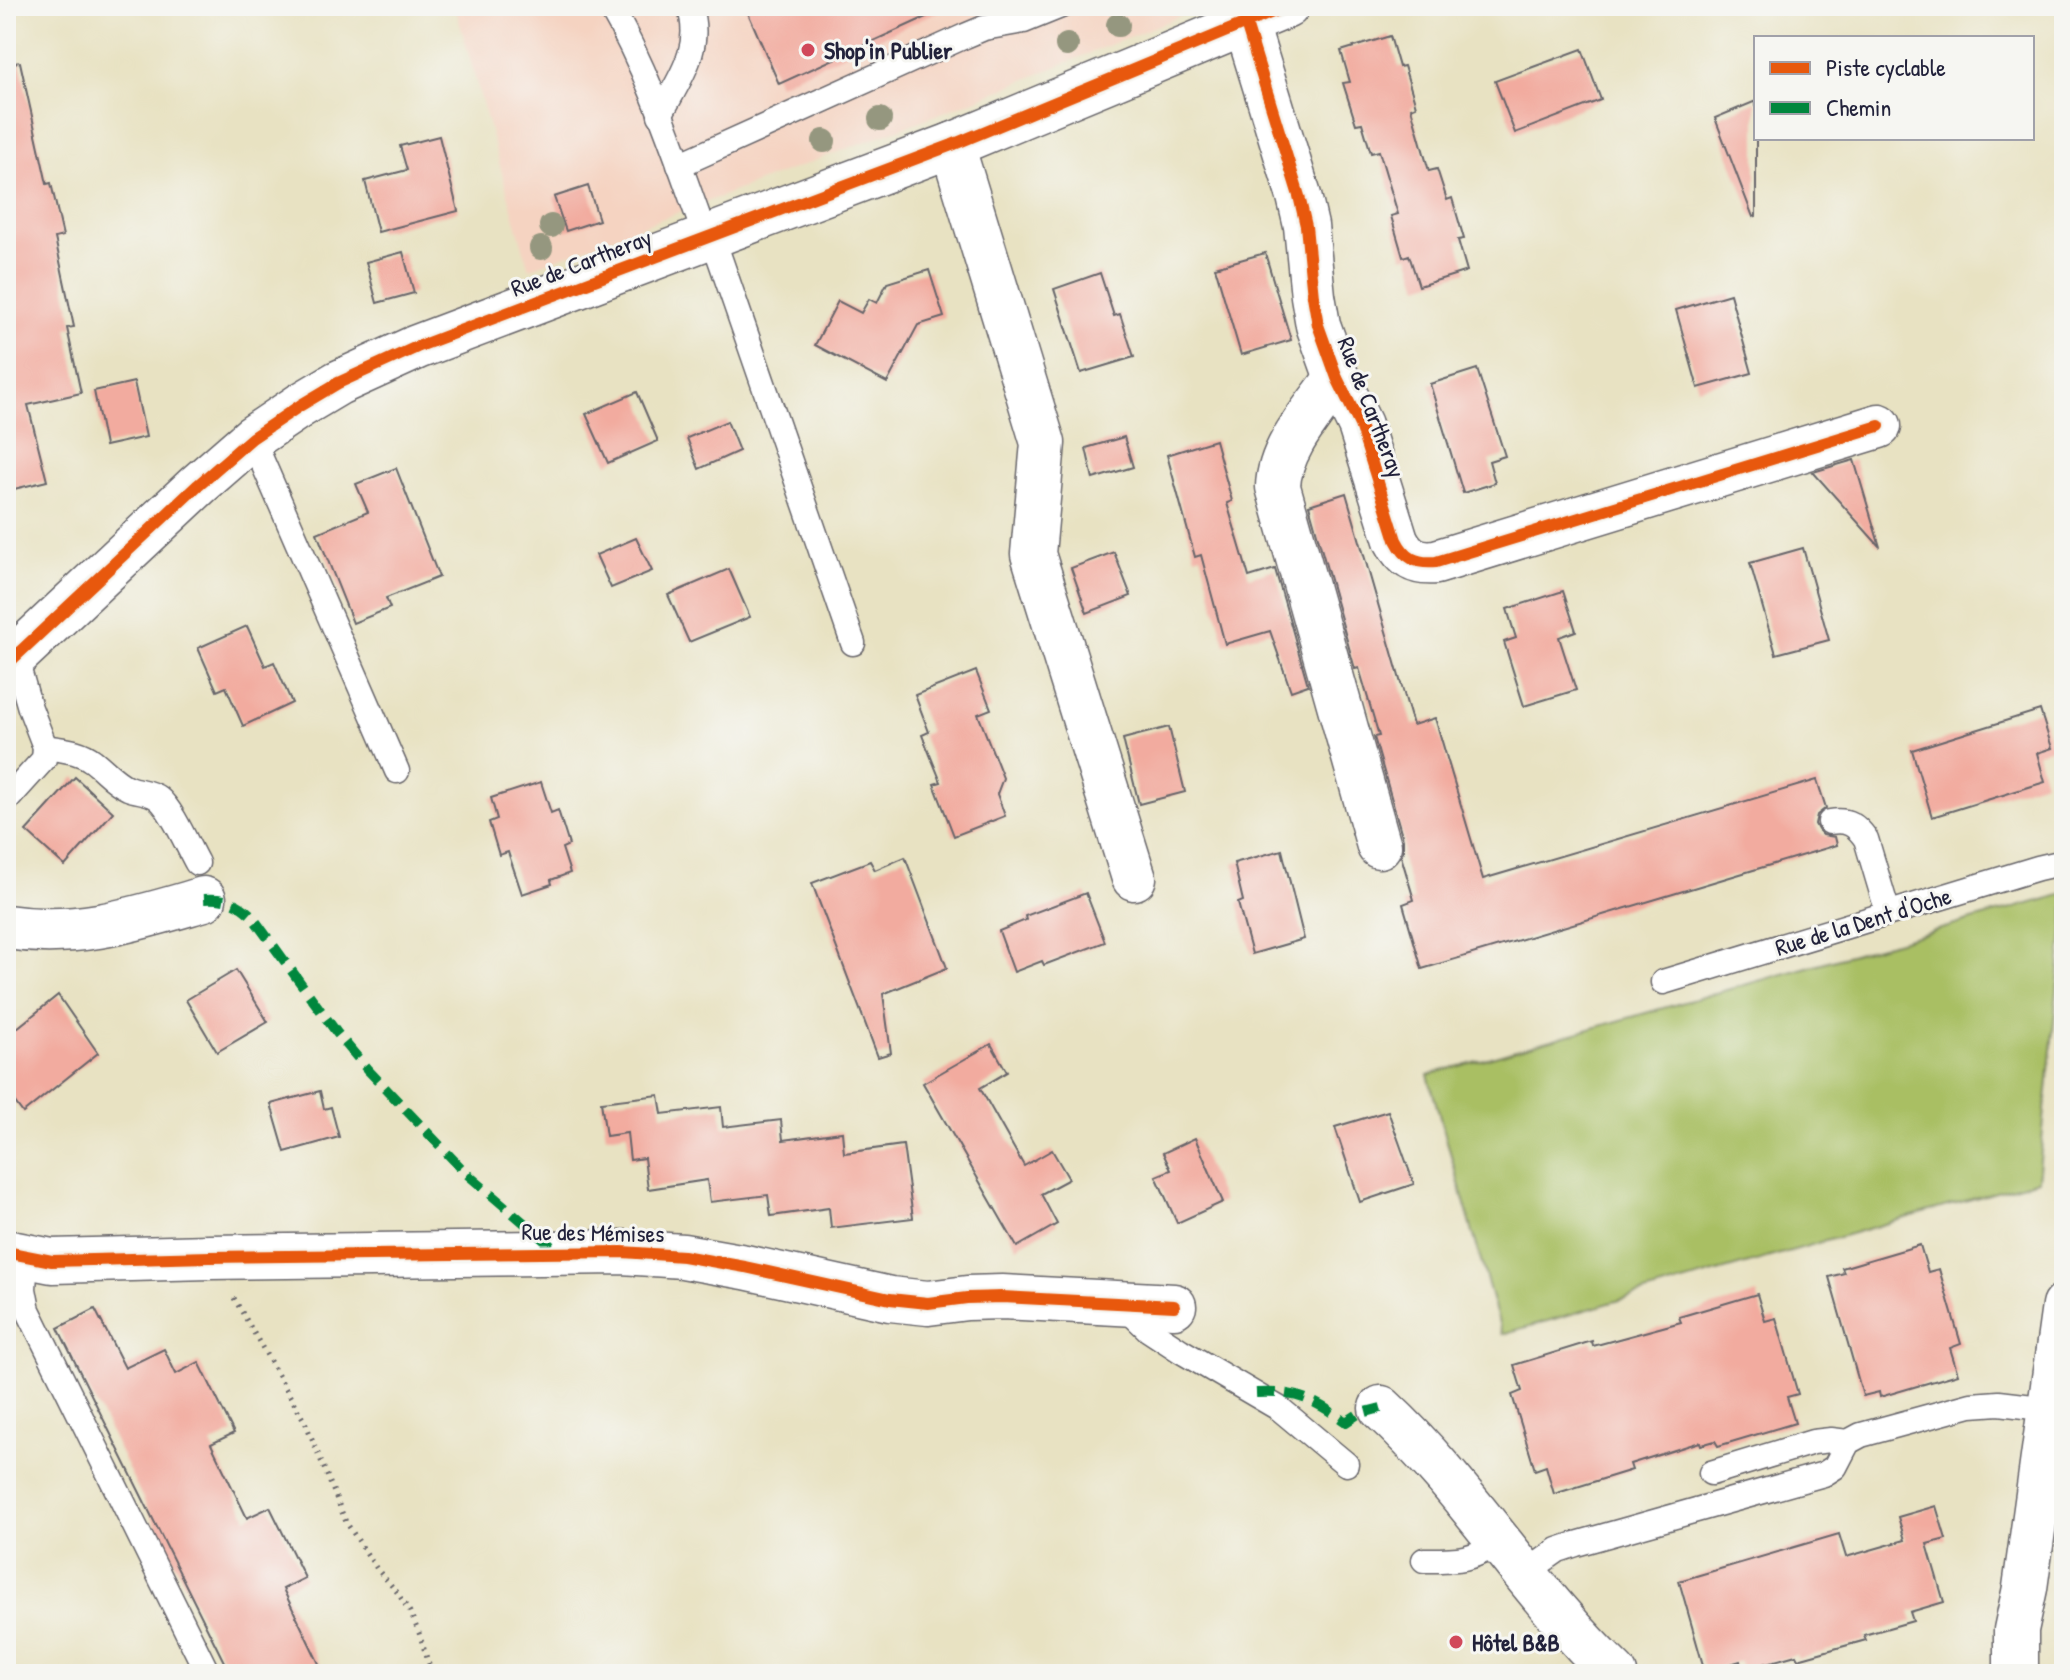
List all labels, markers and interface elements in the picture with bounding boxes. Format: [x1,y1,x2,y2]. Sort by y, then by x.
place label: Shop'in Publier [824,34,953,67]
legend [1754,36,2034,140]
marker: Shop'in Publier [799,41,817,59]
text: Piste cyclable [1826,51,1946,83]
text: Chemin [1826,91,1891,123]
street label: Rue de Cartheray [506,220,656,304]
street label: Rue de Cartheray [1330,332,1414,482]
street label: Rue de la Dent d'Oche [1771,879,1955,963]
street label: Rue des Mémises [521,1215,665,1249]
place label: Hôtel B&B [1472,1626,1560,1658]
marker: Hôtel B&B [1447,1633,1465,1651]

